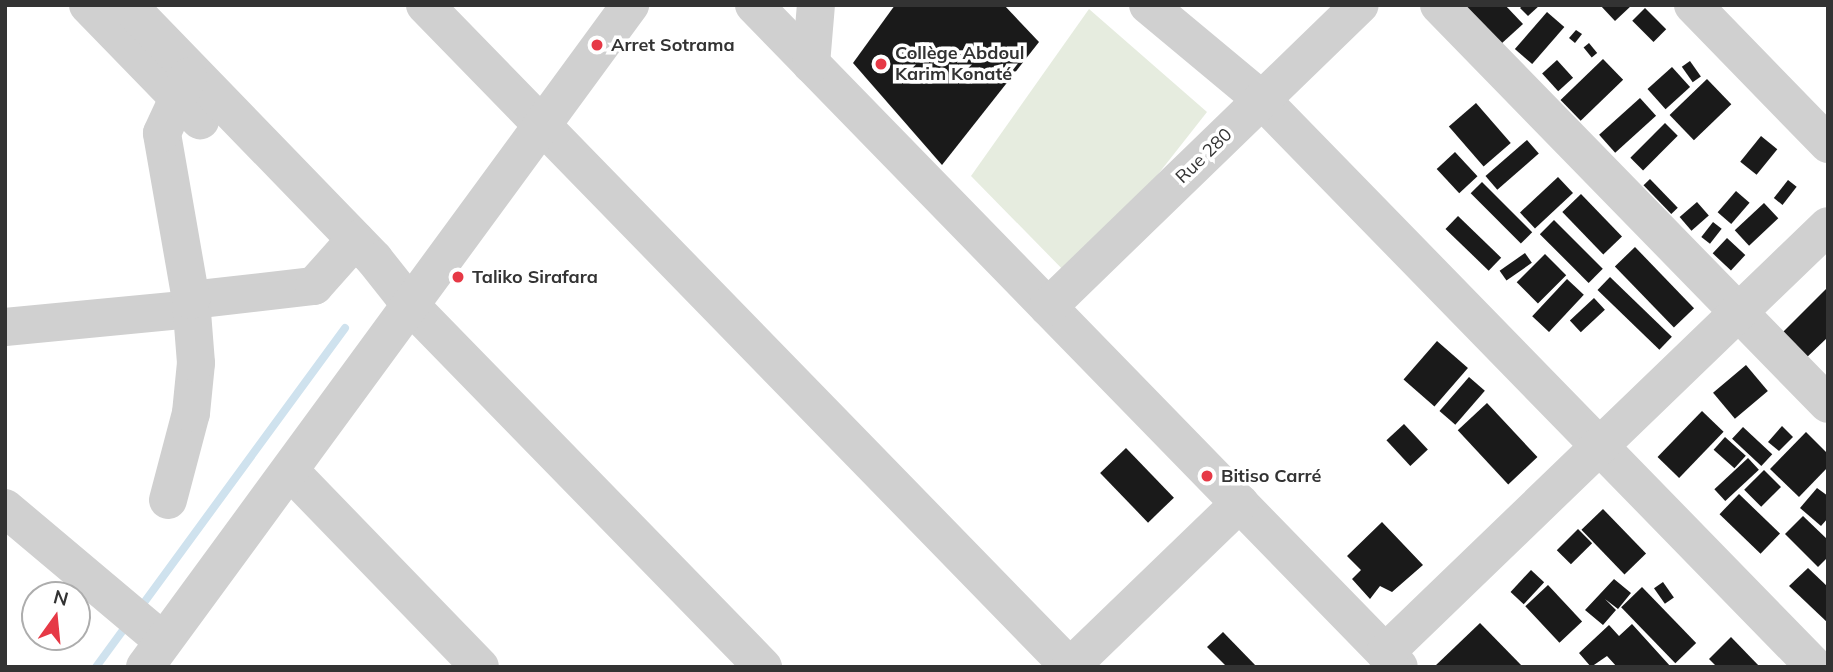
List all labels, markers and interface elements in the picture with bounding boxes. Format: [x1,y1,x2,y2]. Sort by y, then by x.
place label: Arret Sotrama [611,34,735,56]
marker: Arret Sotrama [589,37,605,53]
place label: Collège Abdoul Karim Konaté [895,43,1025,86]
marker: Collège Abdoul Karim Konaté [873,56,889,72]
street label: Rue 280 [1171,124,1237,188]
place label: Taliko Sirafara [472,266,598,288]
marker: Taliko Sirafara [450,269,466,285]
place label: Bitiso Carré [1221,465,1321,487]
marker: Bitiso Carré [1199,468,1215,484]
north arrow [21,581,91,651]
text: N [51,584,71,611]

